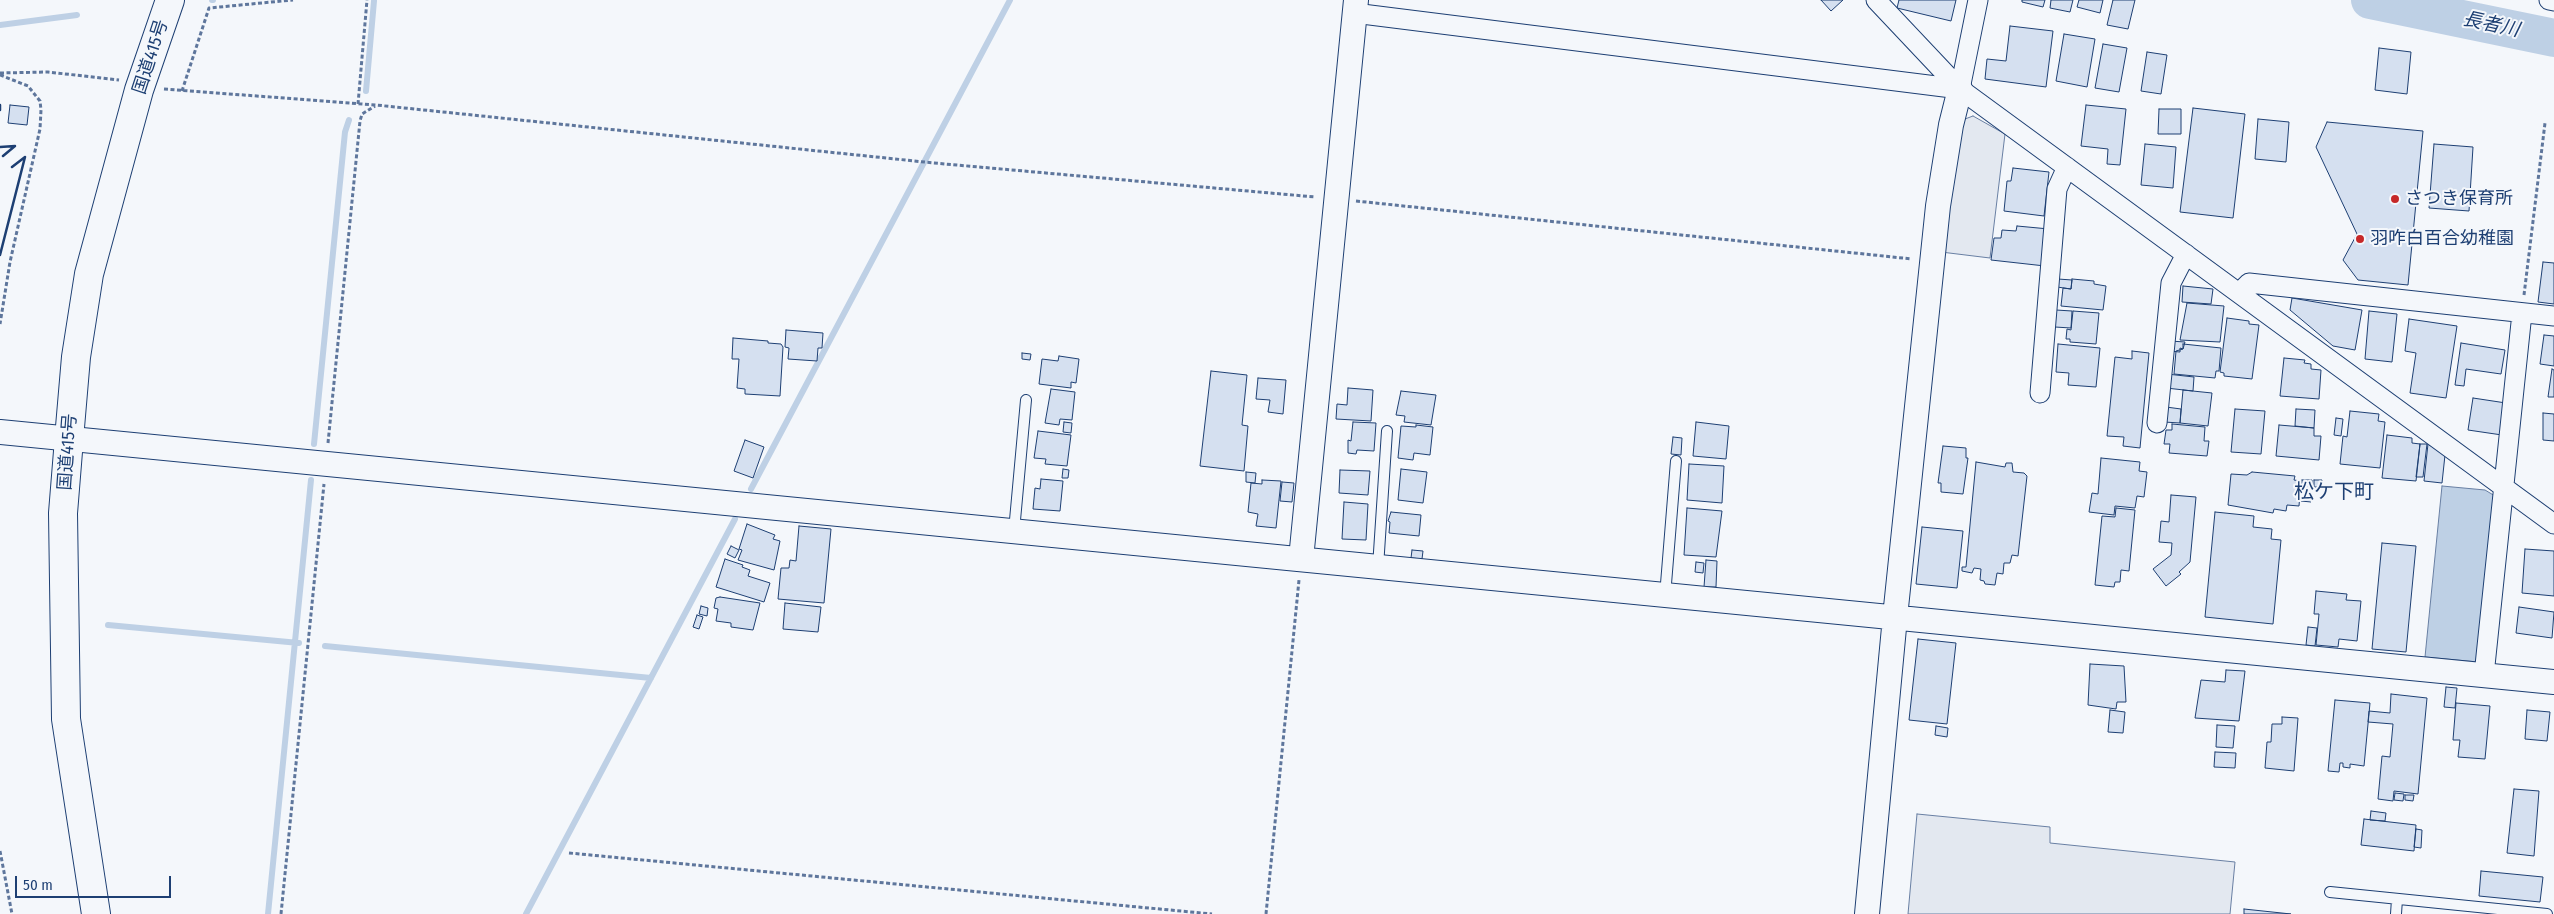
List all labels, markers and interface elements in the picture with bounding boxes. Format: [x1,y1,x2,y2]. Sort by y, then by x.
water label: 長者川 [2461,8,2521,42]
street label: 国道415号 [129,17,173,97]
place label: さつき保育所 [2405,188,2513,210]
marker: さつき保育所 [2389,193,2401,205]
place label: 羽咋白百合幼稚園 [2370,228,2514,250]
marker: 羽咋白百合幼稚園 [2354,233,2366,245]
street label: 国道415号 [55,413,81,491]
district label: 松ケ下町 [2294,480,2374,504]
scale bar [18,866,174,898]
text: 50 m [23,876,53,894]

